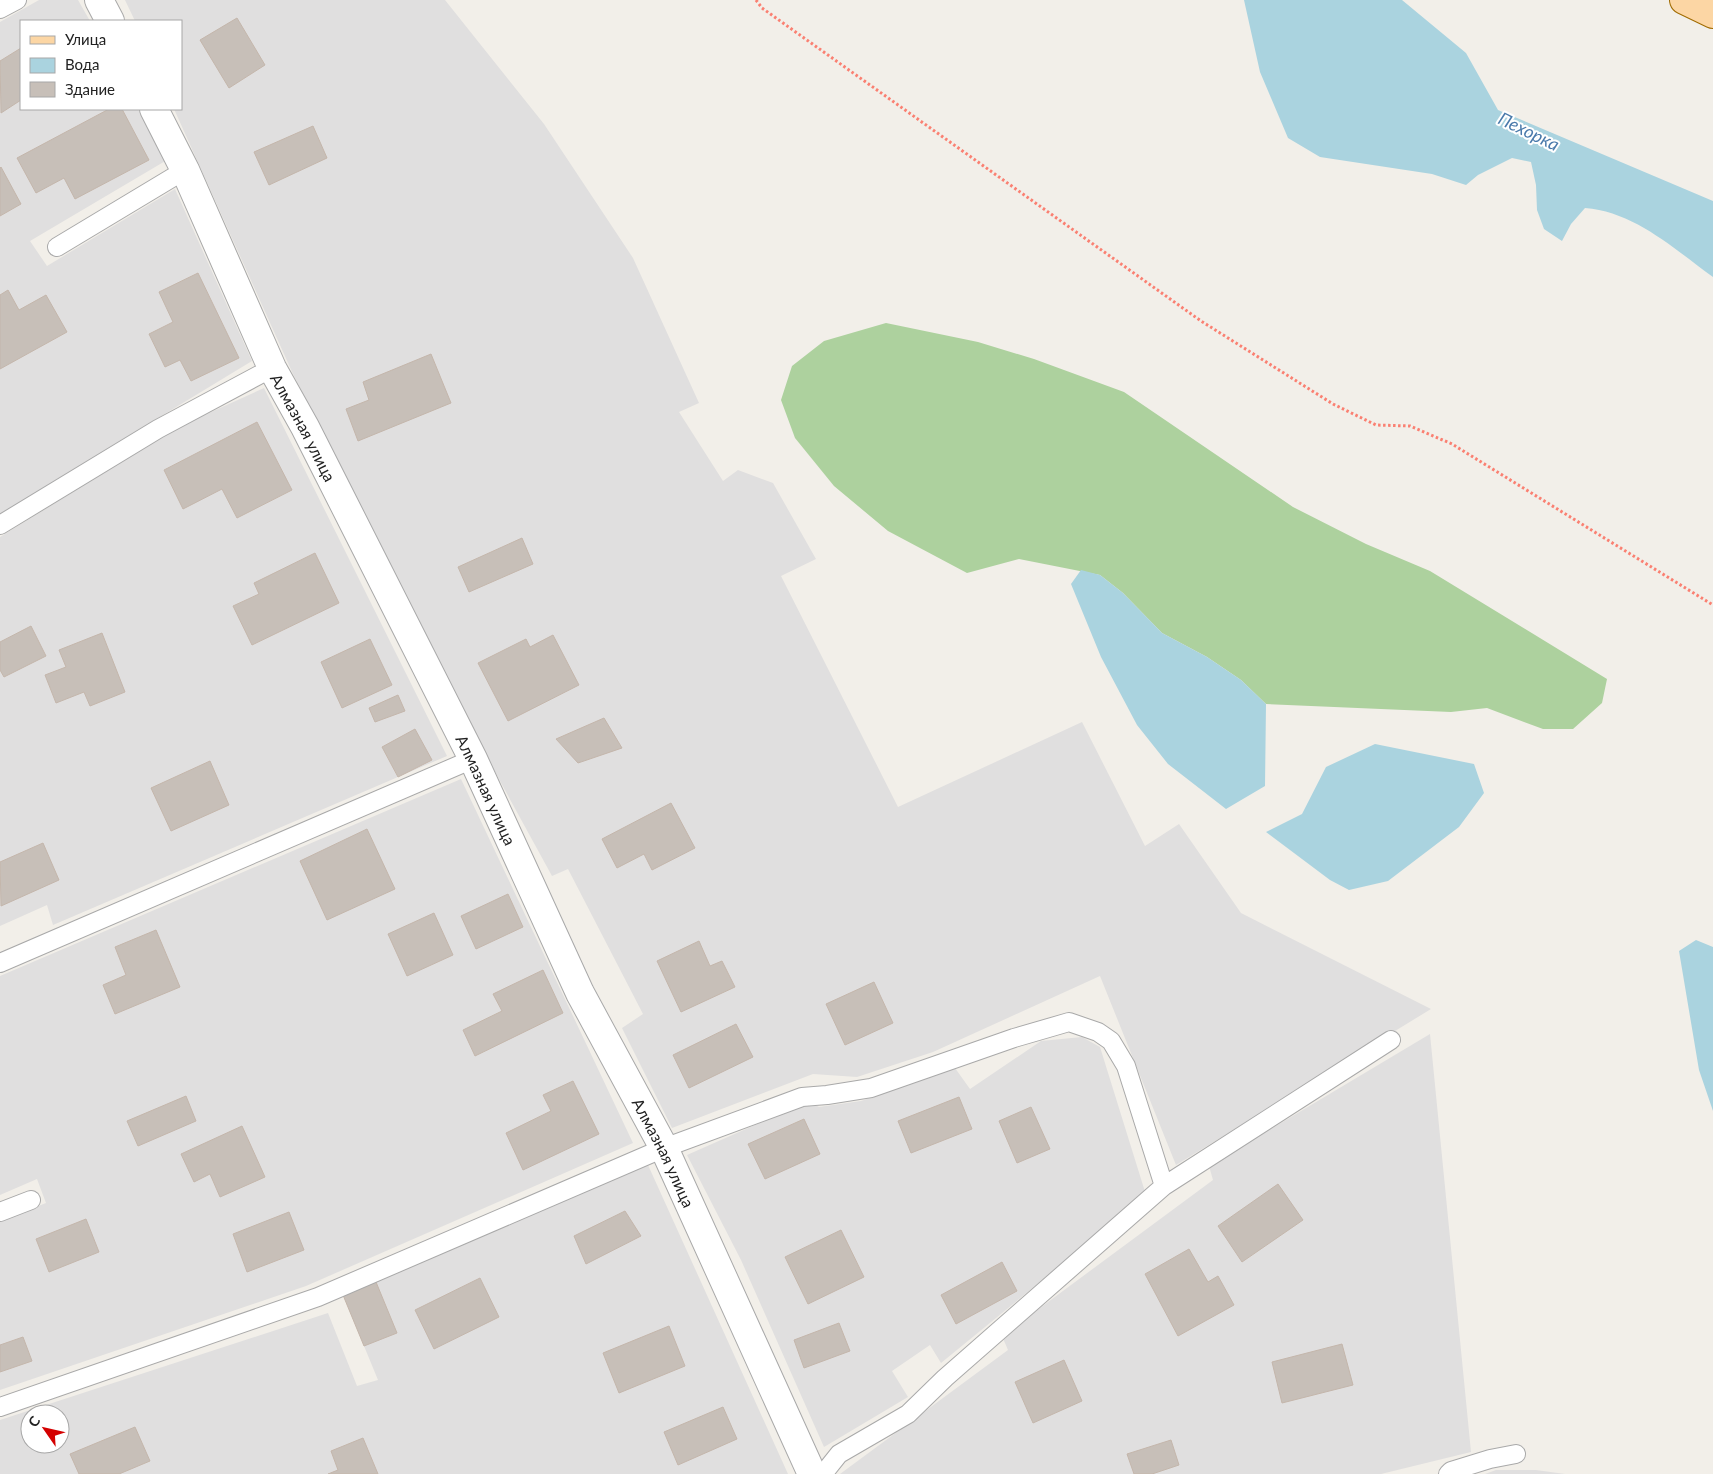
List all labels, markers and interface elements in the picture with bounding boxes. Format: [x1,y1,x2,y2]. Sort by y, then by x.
legend [20,20,182,110]
text: Улица [65,30,106,48]
text: Вода [65,55,100,73]
text: Здание [65,80,115,98]
water label: Пехорка [1495,107,1563,155]
street label: Алмазная улица [267,370,340,484]
street label: Алмазная улица [453,731,520,848]
street label: Алмазная улица [629,1094,699,1210]
north arrow [20,1404,70,1454]
text: С [24,1412,44,1430]

